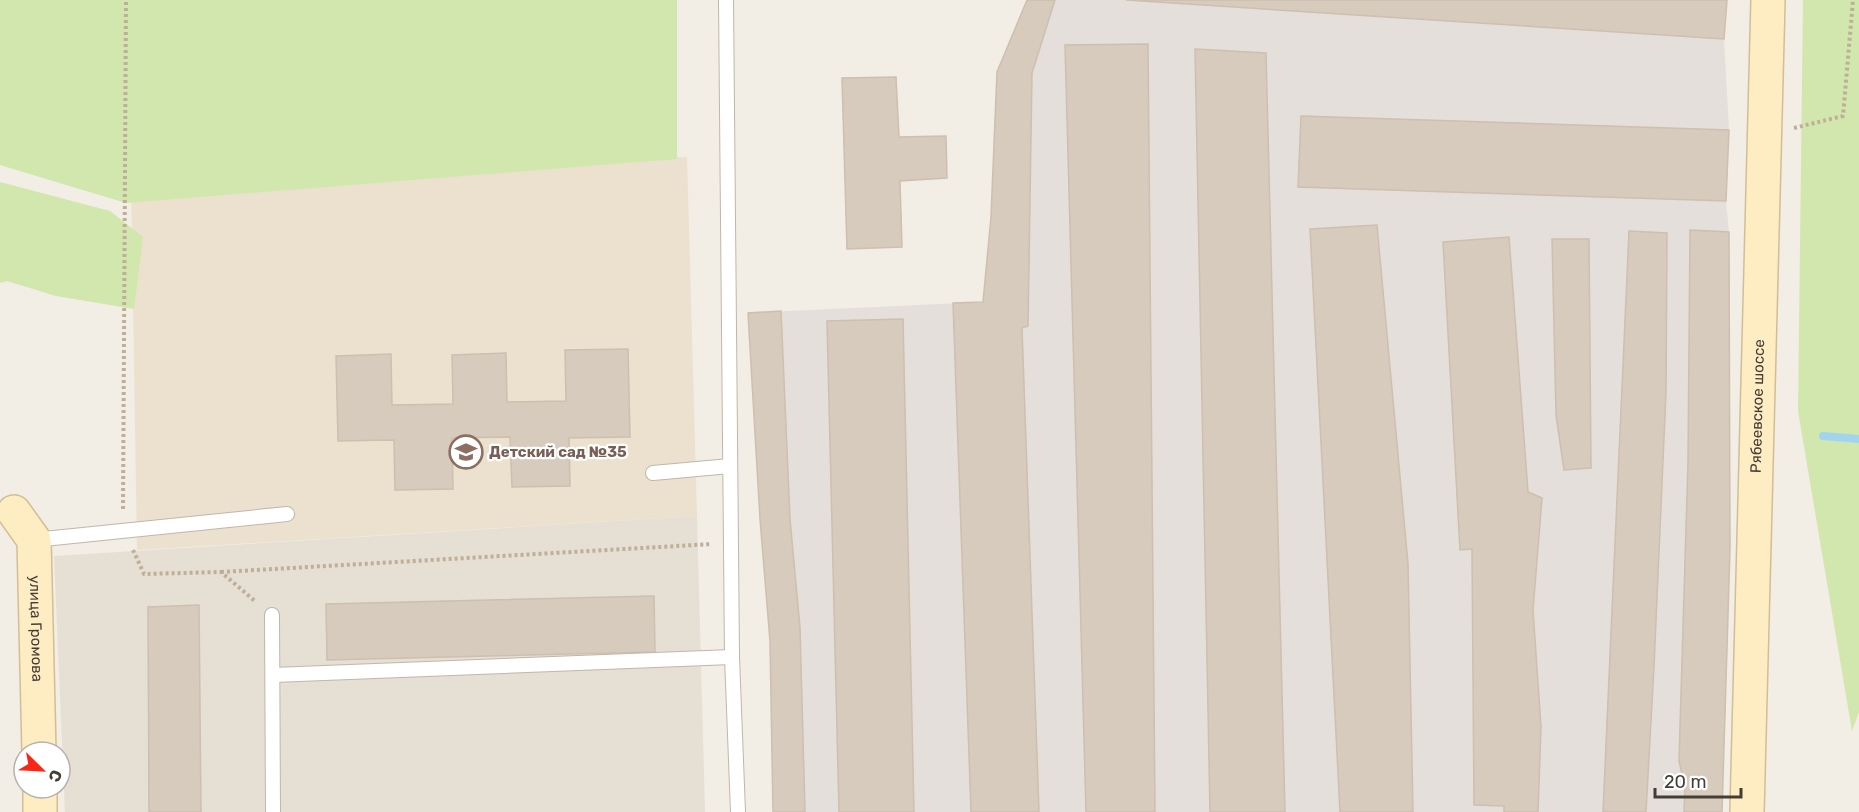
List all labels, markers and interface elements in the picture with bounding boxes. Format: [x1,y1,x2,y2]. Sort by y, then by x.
street label: Рябеевское шоссе [1747,339,1768,473]
school or university icon: Детский сад №35 [448,434,484,470]
place label: Детский сад №35 [489,443,627,461]
street label: улица Громова [26,575,46,682]
north arrow [12,740,72,800]
scale bar [1655,761,1740,799]
text: С [44,767,66,785]
text: 20 m [1664,771,1706,793]

